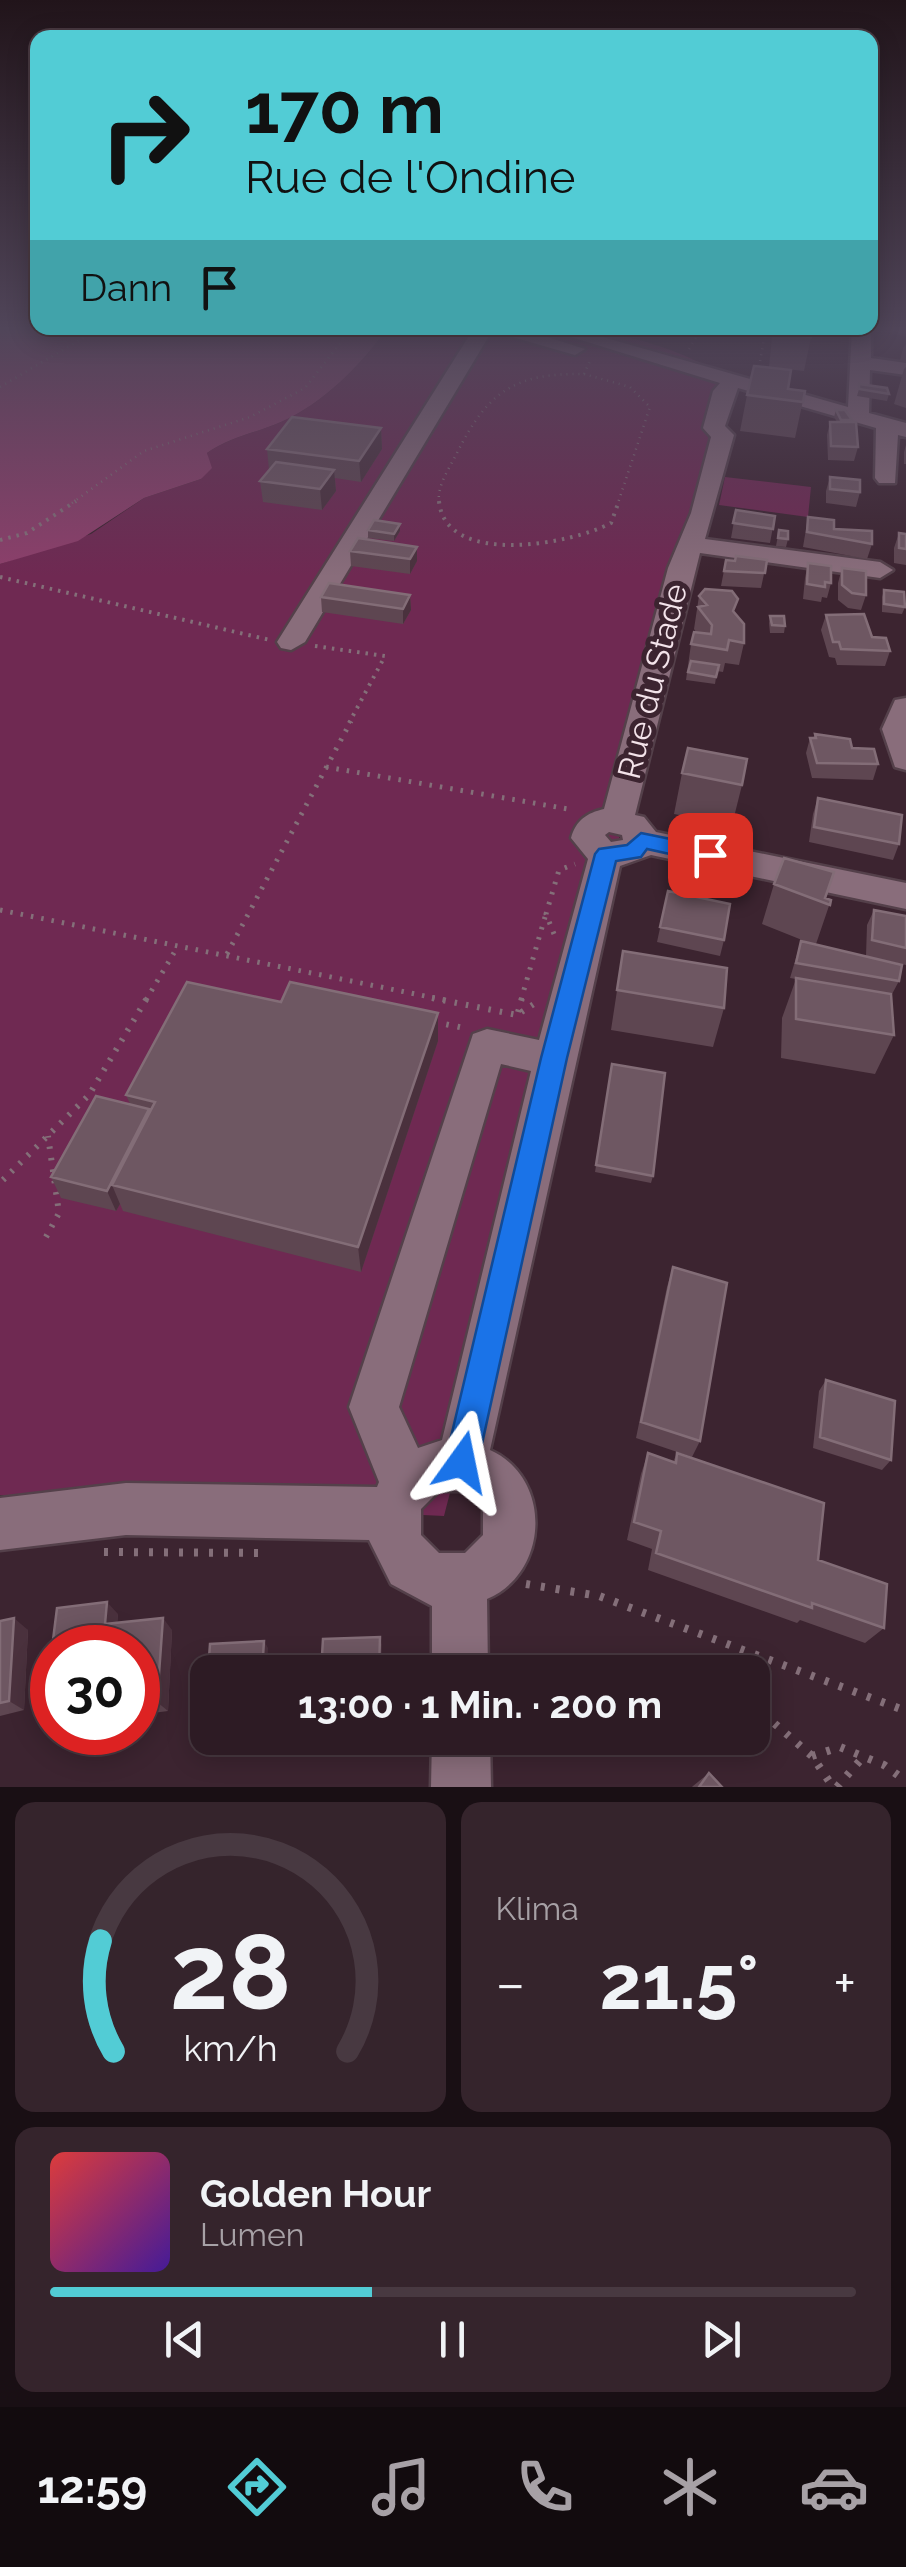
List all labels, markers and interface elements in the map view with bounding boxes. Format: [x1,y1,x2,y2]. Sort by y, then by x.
text: 170 m [245,67,444,149]
icon: right [80,70,210,200]
text: Rue de l'Ondine [245,151,575,204]
icon: arrive [192,260,247,315]
text: Dann [80,265,172,310]
street label: Rue du Stade [610,580,694,782]
pin [668,813,753,898]
icon: arrive [683,828,738,883]
position arrow [410,1410,514,1514]
speed limit sign: 30 [30,1625,160,1755]
text: 13:00 · 1 Min. · 200 m [298,1682,662,1727]
text: Klima [496,1890,579,1927]
text: 28 [170,1911,291,2033]
text: 21.5° [600,1938,759,2027]
text: − [496,1951,525,2016]
text: + [833,1951,856,2016]
text: km/h [183,2027,277,2069]
text: Golden Hour [200,2171,431,2216]
text: Lumen [200,2216,304,2253]
icon: previous [157,2312,212,2367]
icon: pause [425,2312,480,2367]
icon: next [694,2312,749,2367]
icon: directions [222,2452,292,2522]
icon: music [366,2452,436,2522]
icon: phone [510,2452,580,2522]
icon: climate [655,2452,725,2522]
icon: car [799,2452,869,2522]
text: 12:59 [37,2461,147,2514]

